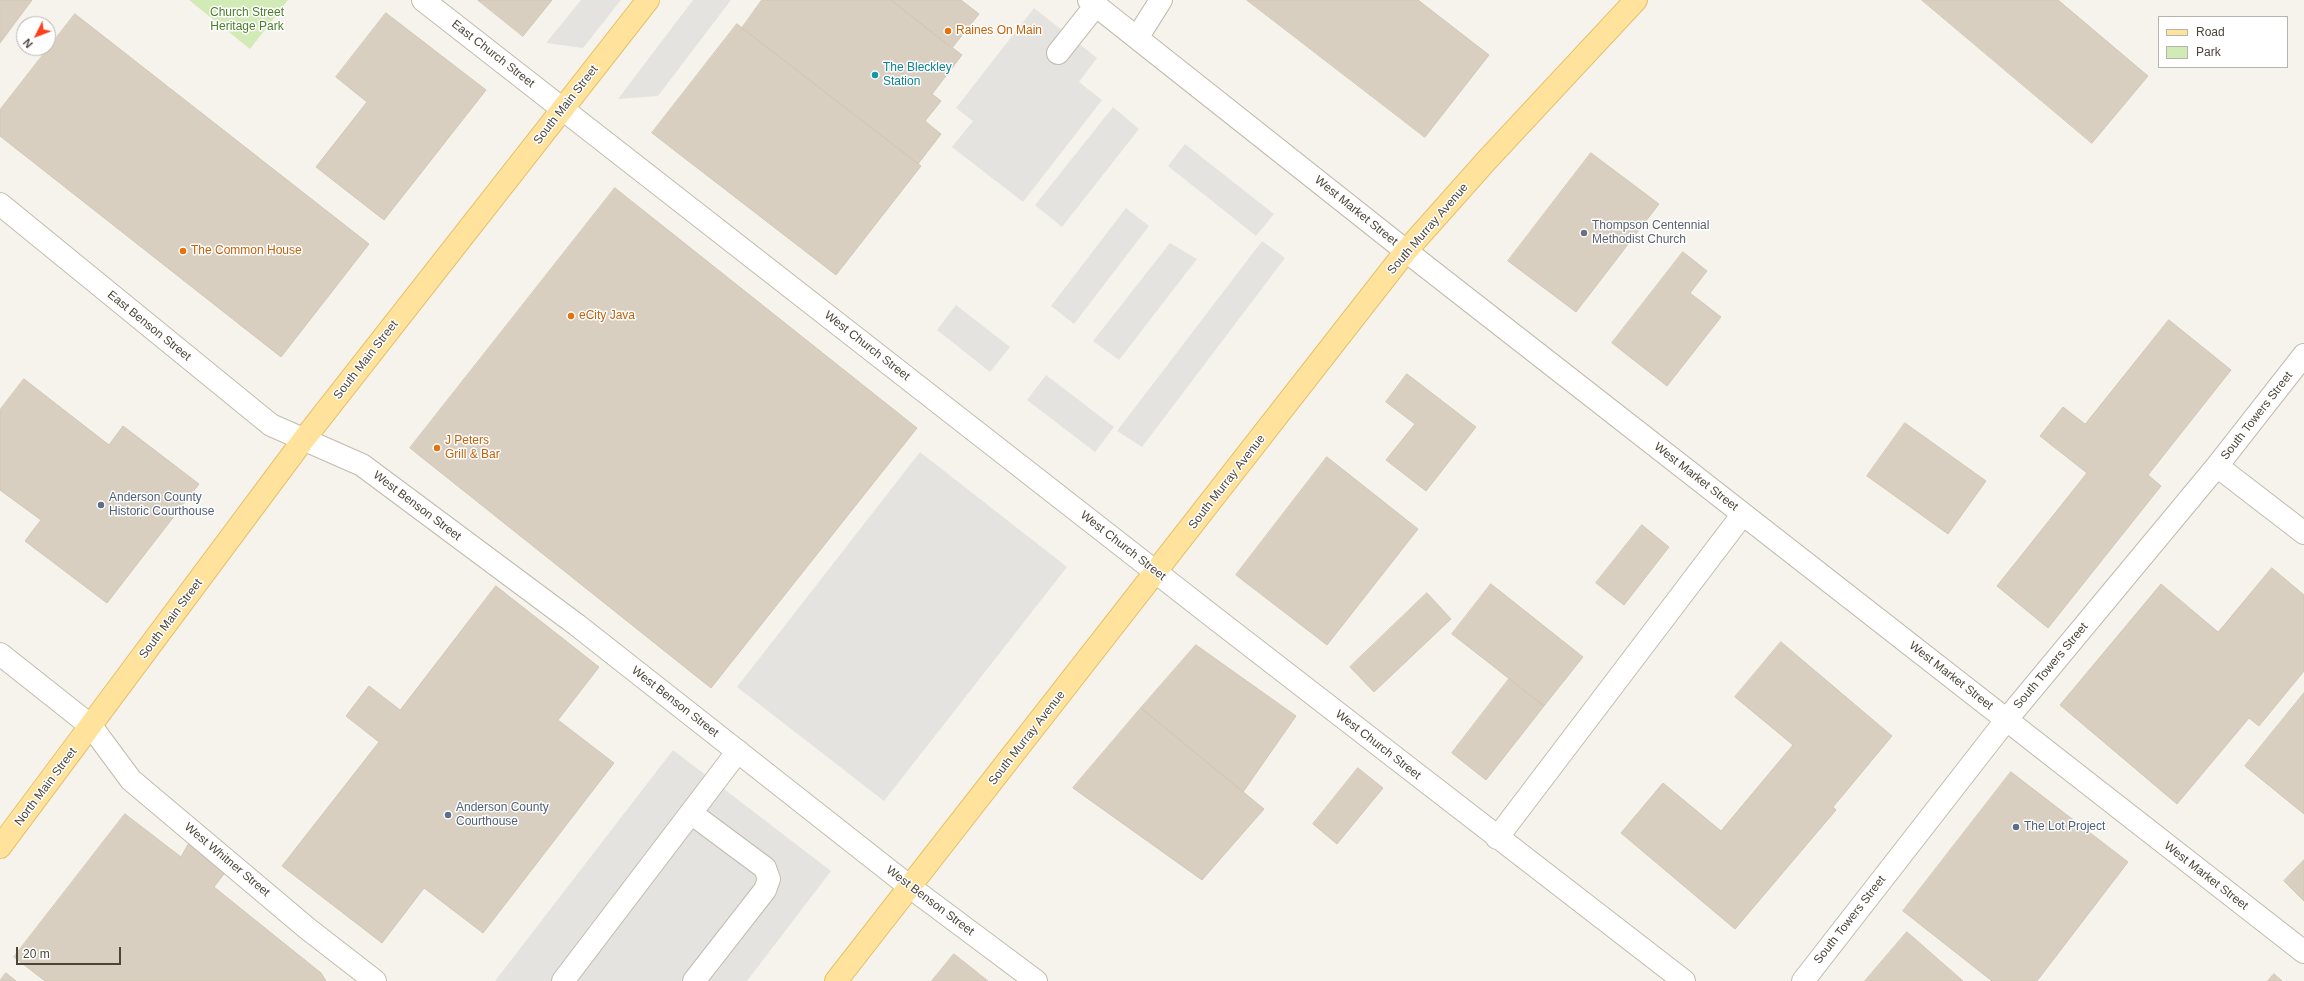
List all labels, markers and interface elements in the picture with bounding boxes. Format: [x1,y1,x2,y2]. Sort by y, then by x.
park label: Church Street Heritage Park [210,6,284,34]
north arrow [16,16,56,56]
legend [2158,16,2288,68]
street label: East Church Street [449,17,537,91]
place label: Raines On Main [956,24,1042,38]
text: Road [2196,25,2225,39]
marker: Raines On Main [943,26,953,36]
text: N [21,36,35,50]
text: Park [2196,45,2221,59]
place label: The Bleckley Station [883,61,952,89]
street label: South Main Street [531,63,601,147]
marker: The Bleckley Station [870,70,880,80]
street label: West Market Street [1312,173,1400,249]
street label: South Murray Avenue [1385,181,1471,277]
place label: Thompson Centennial Methodist Church [1592,219,1709,247]
marker: Thompson Centennial Methodist Church [1579,228,1589,238]
place label: The Common House [191,244,302,258]
marker: The Common House [178,246,188,256]
street label: East Benson Street [104,288,194,364]
street label: West Church Street [821,308,913,384]
place label: eCity Java [579,309,635,323]
marker: eCity Java [566,311,576,321]
street label: South Main Street [331,318,401,402]
street label: South Towers Street [2218,369,2296,463]
street label: South Murray Avenue [1186,432,1268,532]
place label: J Peters Grill & Bar [445,434,500,462]
street label: West Market Street [1651,440,1741,514]
marker: J Peters Grill & Bar [432,443,442,453]
street label: West Benson Street [370,468,464,544]
place label: Anderson County Historic Courthouse [109,491,214,519]
marker: Anderson County Historic Courthouse [96,500,106,510]
street label: West Church Street [1077,508,1169,584]
street label: South Main Street [136,576,206,662]
street label: South Towers Street [2011,620,2091,712]
street label: West Market Street [1906,639,1996,713]
street label: West Benson Street [629,664,721,740]
street label: South Murray Avenue [986,688,1068,788]
street label: West Church Street [1332,707,1424,783]
street label: North Main Street [12,745,80,829]
place label: Anderson County Courthouse [456,801,549,829]
marker: Anderson County Courthouse [443,810,453,820]
street label: West Whitner Street [181,820,273,900]
place label: The Lot Project [2024,820,2105,834]
marker: The Lot Project [2011,822,2021,832]
street label: West Market Street [2161,839,2251,913]
street label: West Benson Street [883,863,977,939]
street label: South Towers Street [1811,873,1889,967]
scale bar [18,939,123,965]
text: 20 m [23,947,50,961]

